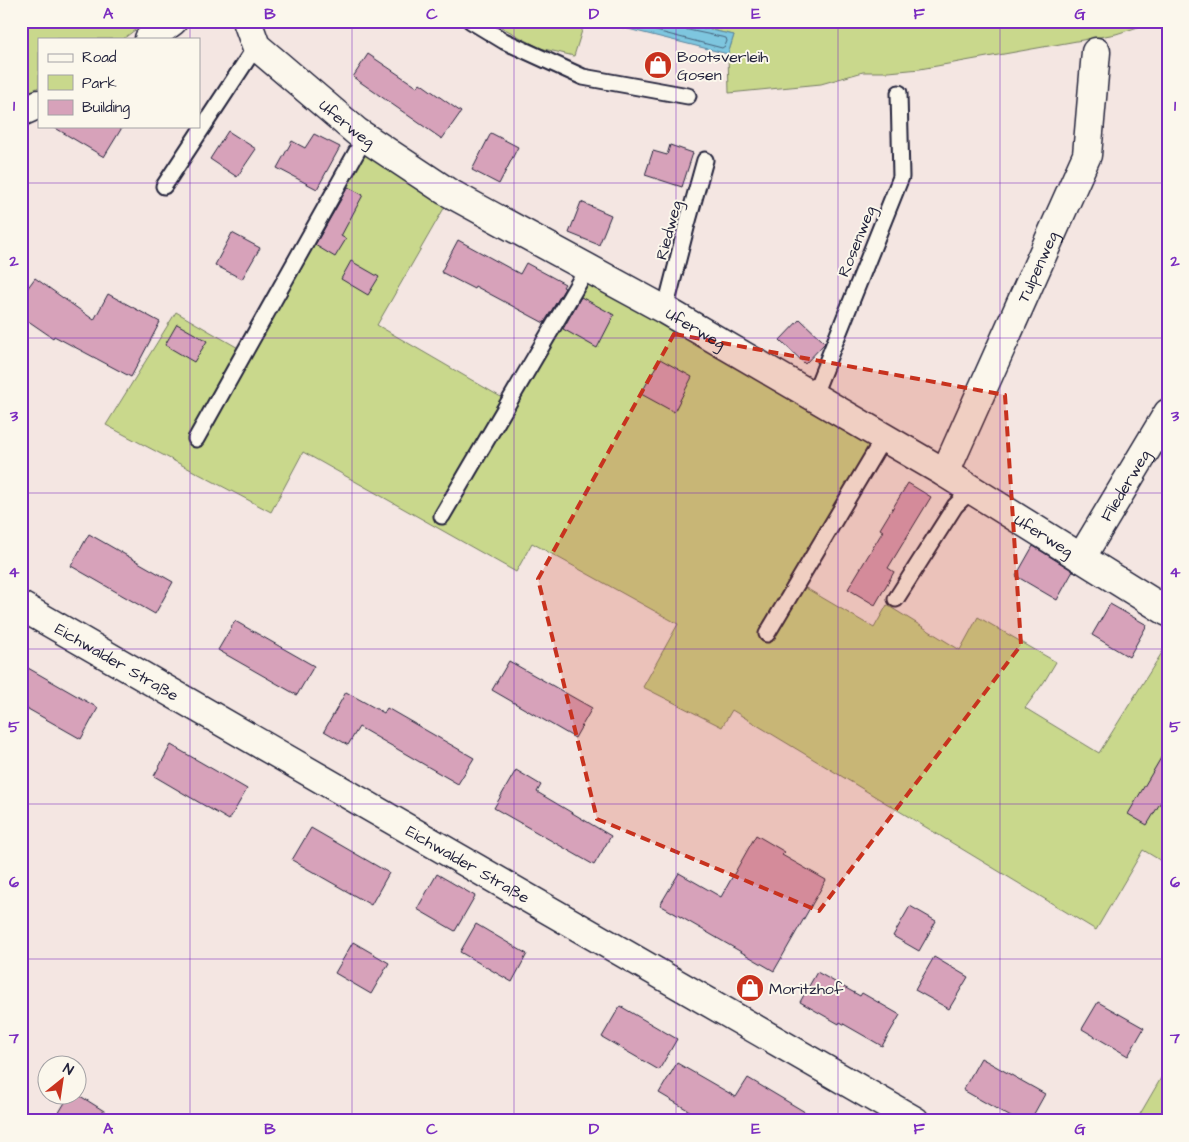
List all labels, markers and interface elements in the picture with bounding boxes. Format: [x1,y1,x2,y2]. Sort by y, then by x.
text: A [103,3,114,25]
text: B [264,3,276,25]
text: C [426,3,438,25]
text: D [589,3,600,25]
text: E [751,3,761,25]
text: F [913,3,925,25]
text: G [1074,3,1086,25]
legend [38,38,200,128]
place label: Bootsverleih Gosen [677,46,768,86]
text: Road [82,47,117,68]
shop icon: Bootsverleih Gosen [643,50,673,80]
text: Park [82,73,117,94]
street label: Uferweg [314,94,379,154]
text: 1 [13,95,16,117]
text: 1 [1174,95,1177,117]
text: Building [82,97,130,119]
street label: Riedweg [651,198,688,263]
street label: Rosenweg [833,203,882,281]
street label: Tulpenweg [1013,228,1065,306]
text: 2 [8,250,19,272]
text: 2 [1169,250,1180,272]
street label: Uferweg [661,303,729,356]
text: 3 [9,405,19,427]
text: 3 [1170,405,1180,427]
street label: Fliederweg [1096,446,1157,526]
street label: Uferweg [1010,509,1077,563]
text: 4 [9,561,20,583]
text: 4 [1170,561,1181,583]
street label: Eichwalder Straße [51,618,183,707]
text: 5 [8,716,20,738]
text: 5 [1169,716,1181,738]
street label: Eichwalder Straße [402,820,534,909]
text: 6 [9,871,19,893]
text: 6 [1170,871,1180,893]
shop icon: Moritzhof [735,973,765,1003]
place label: Moritzhof [769,978,844,1000]
text: 7 [8,1027,19,1049]
text: 7 [1169,1027,1180,1049]
north arrow [38,1054,88,1104]
text: N [59,1059,77,1081]
text: A [103,1118,114,1140]
text: B [264,1118,276,1140]
text: C [426,1118,438,1140]
text: D [589,1118,600,1140]
text: E [751,1118,761,1140]
text: F [913,1118,925,1140]
text: G [1074,1118,1086,1140]

